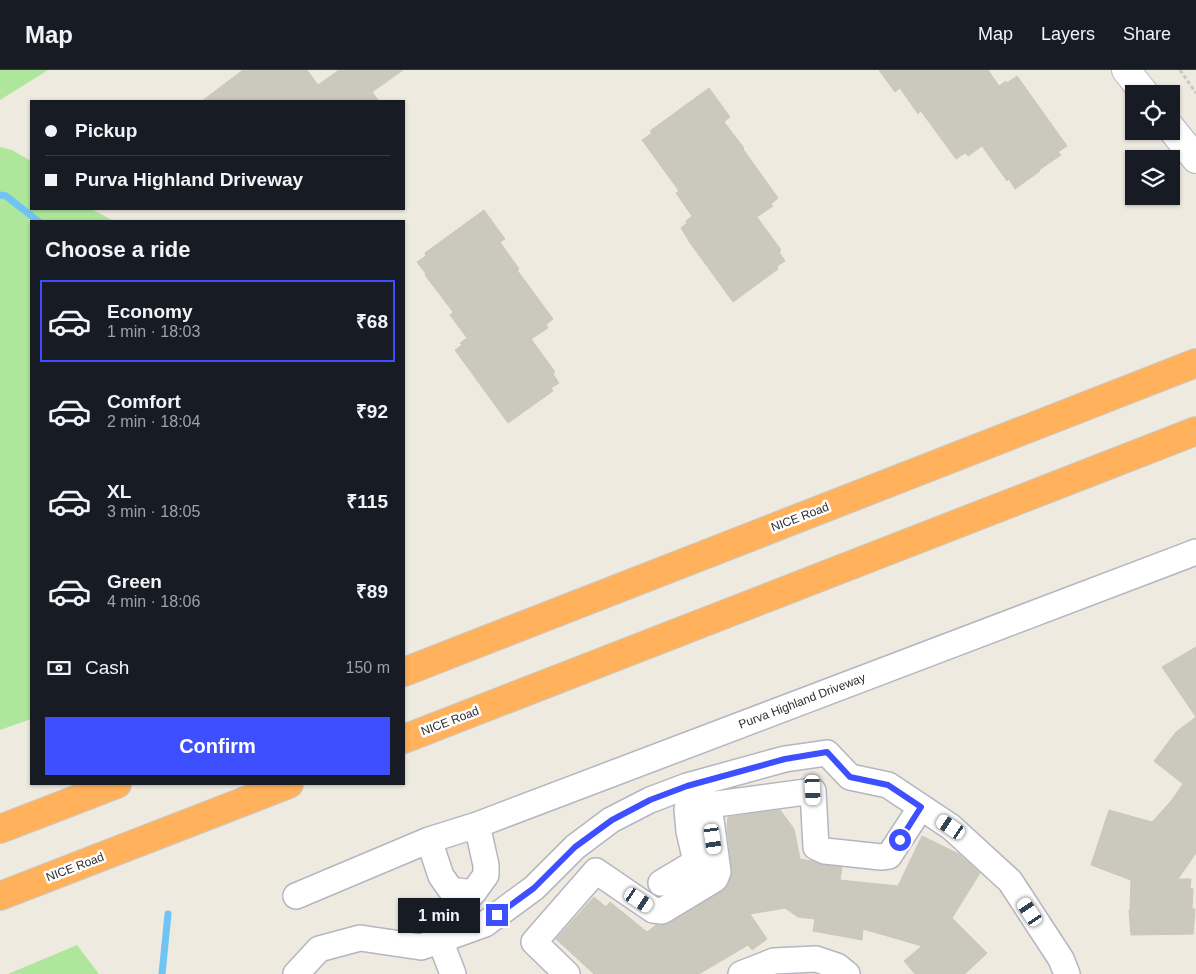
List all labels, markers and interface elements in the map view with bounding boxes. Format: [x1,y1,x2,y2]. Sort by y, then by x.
text: Map [25,21,73,48]
text: Map [978,24,1013,44]
text: Layers [1041,24,1095,44]
text: Share [1123,24,1171,44]
map controls [1125,85,1180,205]
button: locate [1125,85,1180,140]
text: Pickup [75,120,137,141]
button: layers [1125,150,1180,205]
text: Purva Highland Driveway [75,169,303,190]
text: Choose a ride [45,237,190,262]
icon: car [47,299,92,344]
text: Economy [107,301,193,322]
text: ₹68 [356,311,388,332]
text: 1 min · 18:03 [107,323,200,340]
icon: car [47,389,92,434]
text: Comfort [107,391,181,412]
text: ₹92 [356,401,388,422]
text: 2 min · 18:04 [107,413,200,430]
icon: car [47,479,92,524]
text: XL [107,481,131,502]
text: ₹115 [346,491,388,512]
street label: NICE Road [769,500,831,534]
text: 3 min · 18:05 [107,503,200,520]
icon: car [47,569,92,614]
text: Green [107,571,162,592]
text: ₹89 [356,581,388,602]
text: 4 min · 18:06 [107,593,200,610]
icon: cash [45,654,73,682]
text: Cash [85,657,129,678]
text: 150 m [346,659,390,676]
street label: Purva Highland Driveway [737,670,867,732]
street label: NICE Road [419,704,481,738]
button: Confirm [45,717,390,775]
car [804,775,821,805]
car [934,812,967,842]
car [703,823,722,855]
route start [889,829,911,851]
street label: NICE Road [44,850,106,884]
car [622,885,655,915]
car [1015,895,1044,929]
callout: 1 min [397,898,480,932]
route end [486,904,508,926]
text: 1 min [418,907,460,924]

